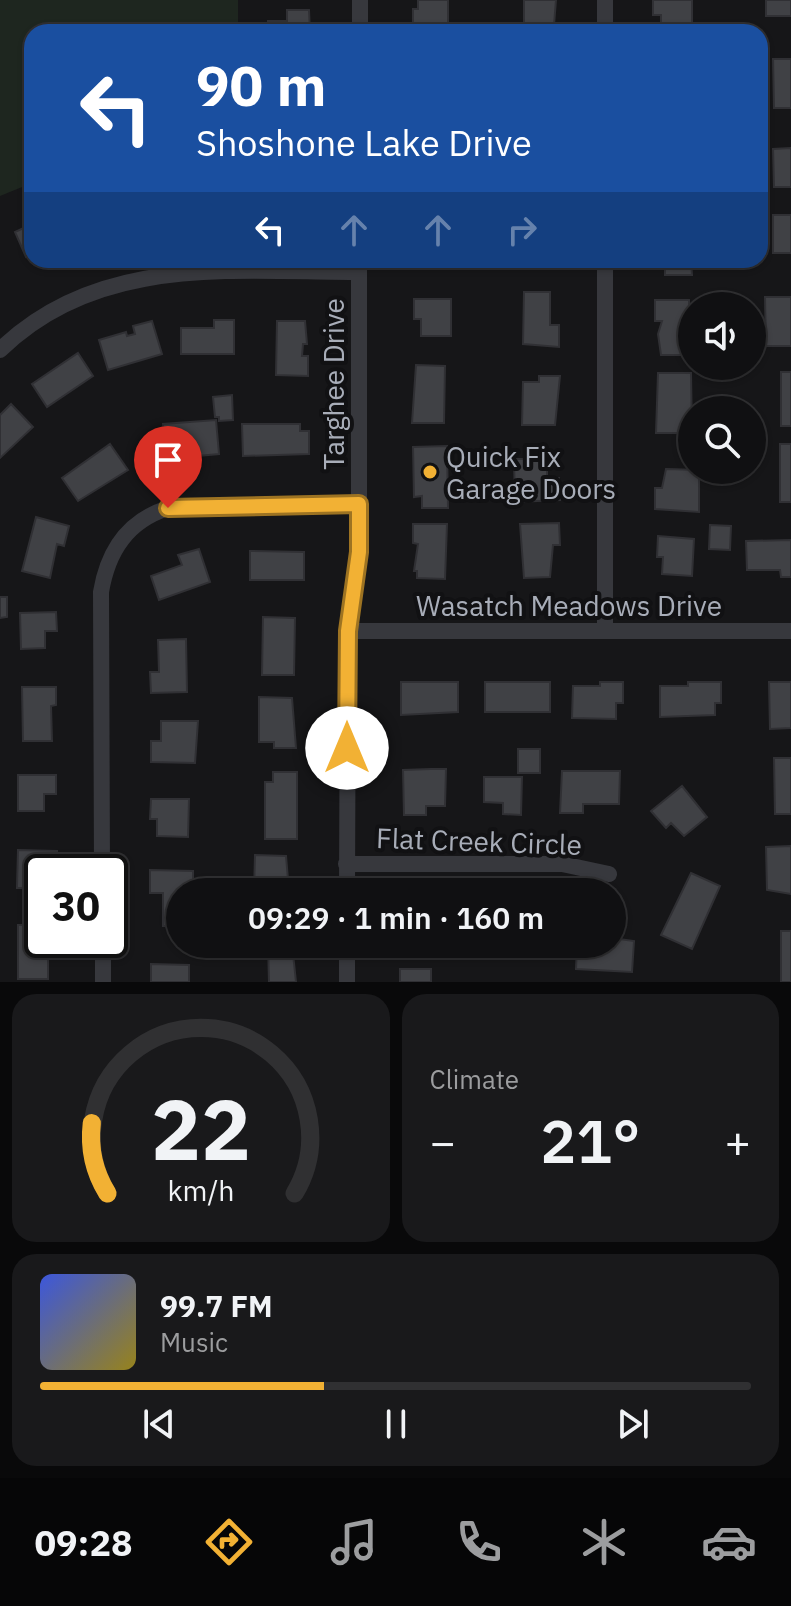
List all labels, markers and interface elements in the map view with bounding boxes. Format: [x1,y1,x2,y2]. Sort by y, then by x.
text: 90 m [196,49,326,121]
icon: left [64,56,168,160]
text: Shoshone Lake Drive [196,119,532,166]
icon: left [248,208,292,252]
icon: ahead [332,208,376,252]
icon: ahead [416,208,460,252]
icon: right [500,208,544,252]
map controls [678,292,766,484]
button: sound [678,292,766,380]
street label: Targhee Drive [315,298,352,470]
button: search [678,396,766,484]
pin [134,426,202,508]
icon: arrive [146,438,190,482]
place label: Quick Fix Garage Doors [446,438,616,507]
marker: Quick Fix Garage Doors [421,463,439,481]
street label: Wasatch Meadows Drive [416,587,722,624]
position arrow [305,706,389,790]
street label: Flat Creek Circle [375,819,583,863]
speed limit sign: 30 [24,854,128,958]
text: 09:29 · 1 min · 160 m [248,898,544,937]
text: Climate [430,1062,519,1096]
text: 22 [151,1075,251,1183]
text: 21° [540,1101,640,1180]
text: − [430,1113,456,1170]
text: + [725,1113,751,1170]
text: km/h [167,1172,234,1209]
text: 99.7 FM [160,1286,273,1325]
text: Music [160,1325,228,1359]
icon: previous [137,1402,181,1446]
icon: pause [374,1402,418,1446]
icon: next [611,1402,655,1446]
icon: directions [201,1514,257,1570]
icon: music [326,1514,382,1570]
icon: phone [451,1514,507,1570]
icon: climate [576,1514,632,1570]
icon: car [701,1514,757,1570]
text: 09:28 [34,1519,133,1566]

